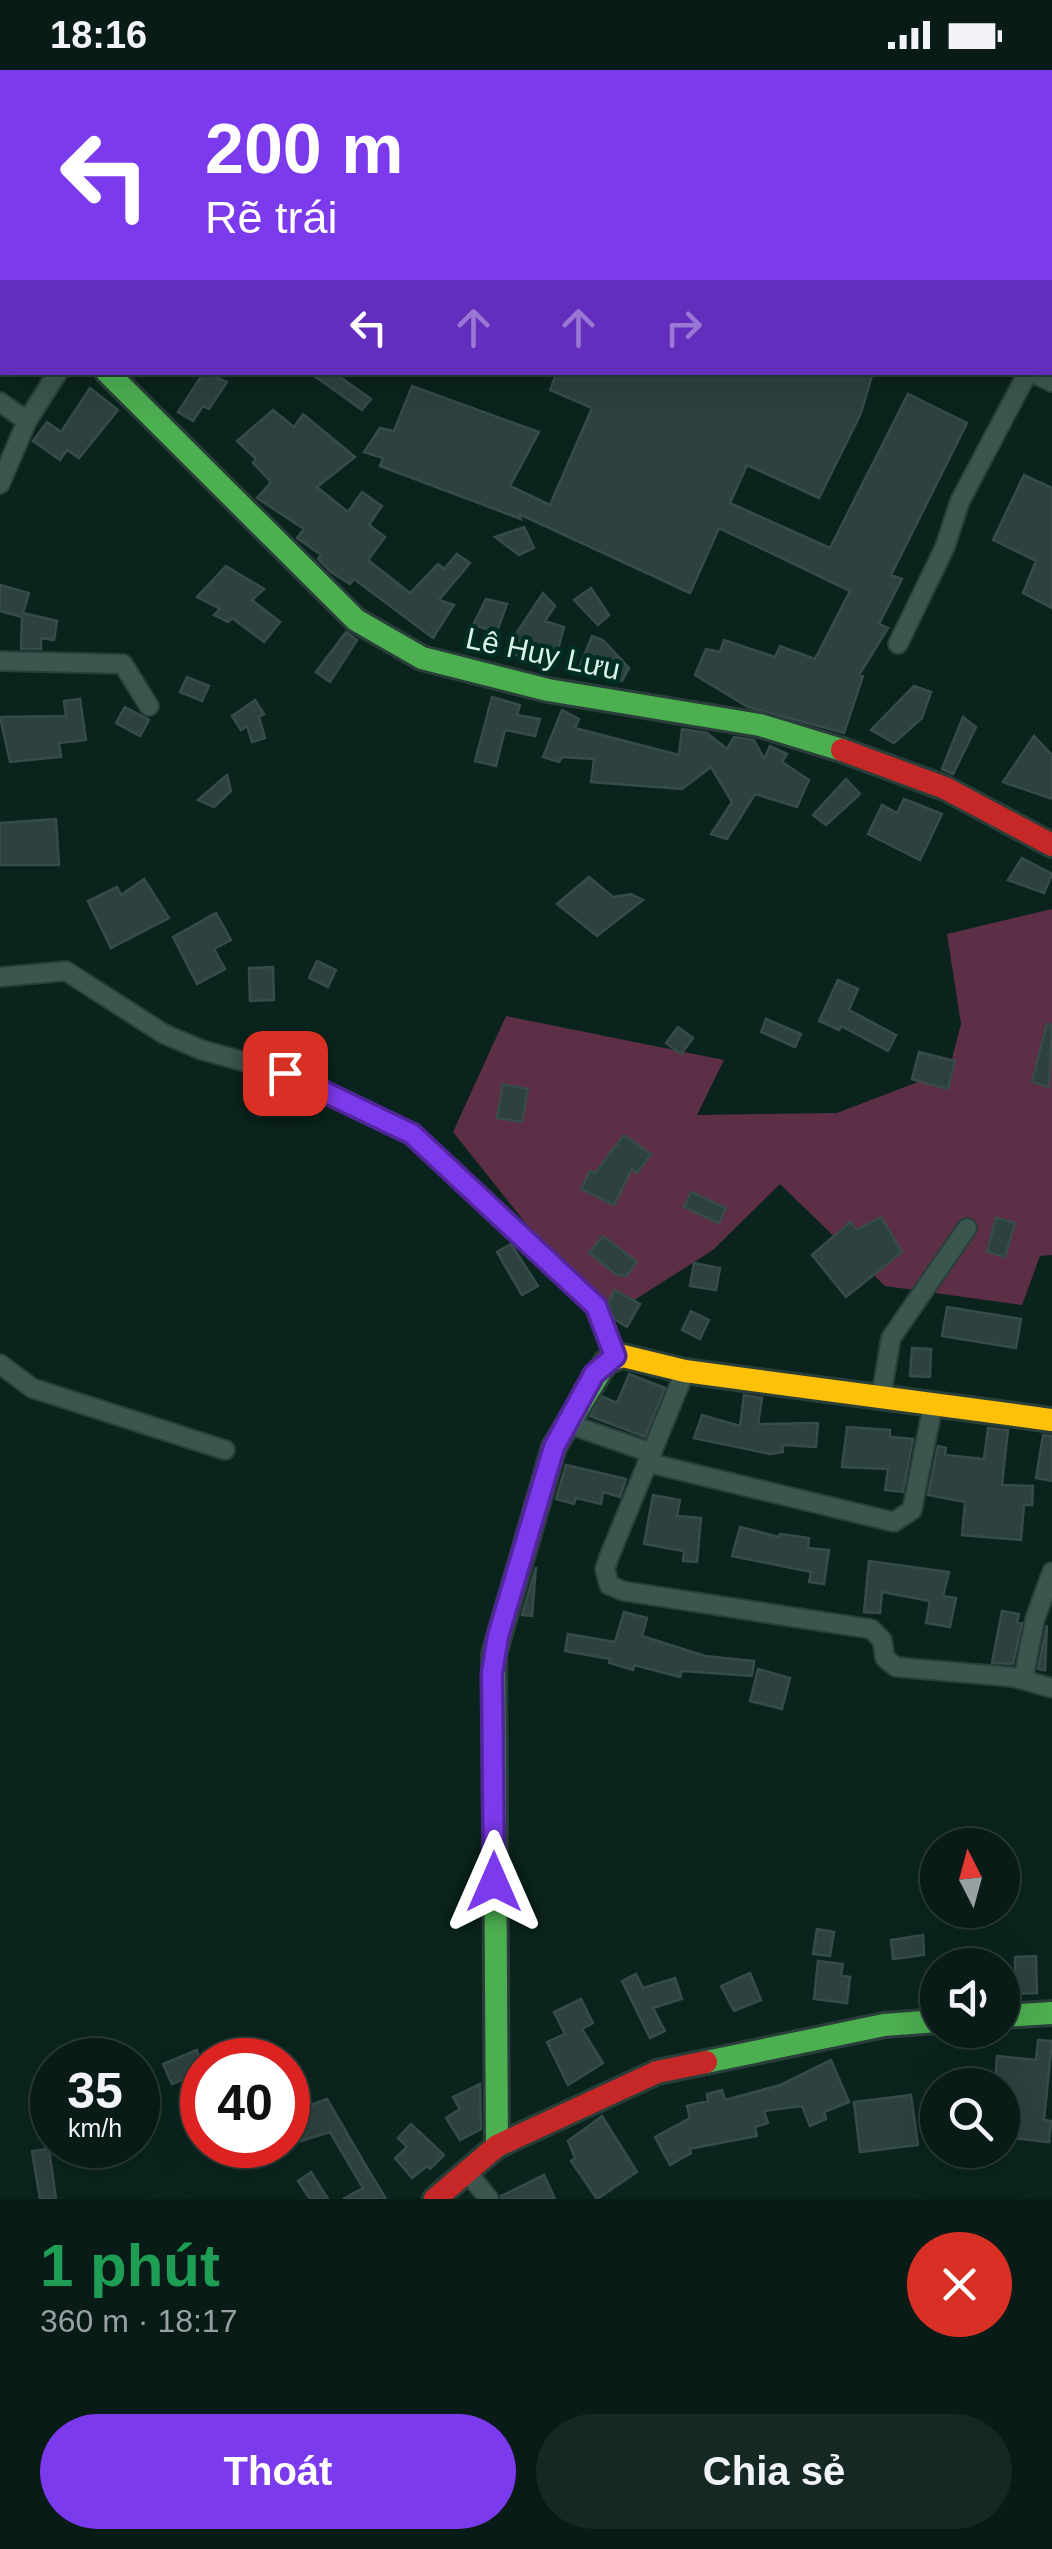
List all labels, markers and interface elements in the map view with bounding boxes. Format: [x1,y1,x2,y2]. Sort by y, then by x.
text: 18:16 [50,14,147,56]
icon: left [40,110,170,240]
text: 200 m [205,110,403,188]
text: Rẽ trái [205,192,338,243]
icon: left [341,300,396,355]
icon: ahead [446,300,501,355]
icon: ahead [551,300,606,355]
icon: right [656,300,711,355]
street label: Lê Huy Lưu [463,621,623,686]
pin [243,1031,328,1116]
icon: arrive [258,1046,313,1101]
north arrow [920,1828,1020,1928]
map controls [920,1828,1020,2168]
position arrow [442,1830,546,1934]
button: sound [920,1948,1020,2048]
speed limit sign: 40 [180,2038,310,2168]
text: 35 [67,2063,123,2119]
button: search [920,2068,1020,2168]
text: km/h [68,2114,122,2142]
text: 1 phút [40,2232,220,2299]
button: close [907,2232,1012,2337]
text: 360 m · 18:17 [40,2303,237,2339]
button: Thoát [40,2414,516,2529]
button: Chia sẻ [536,2414,1012,2529]

